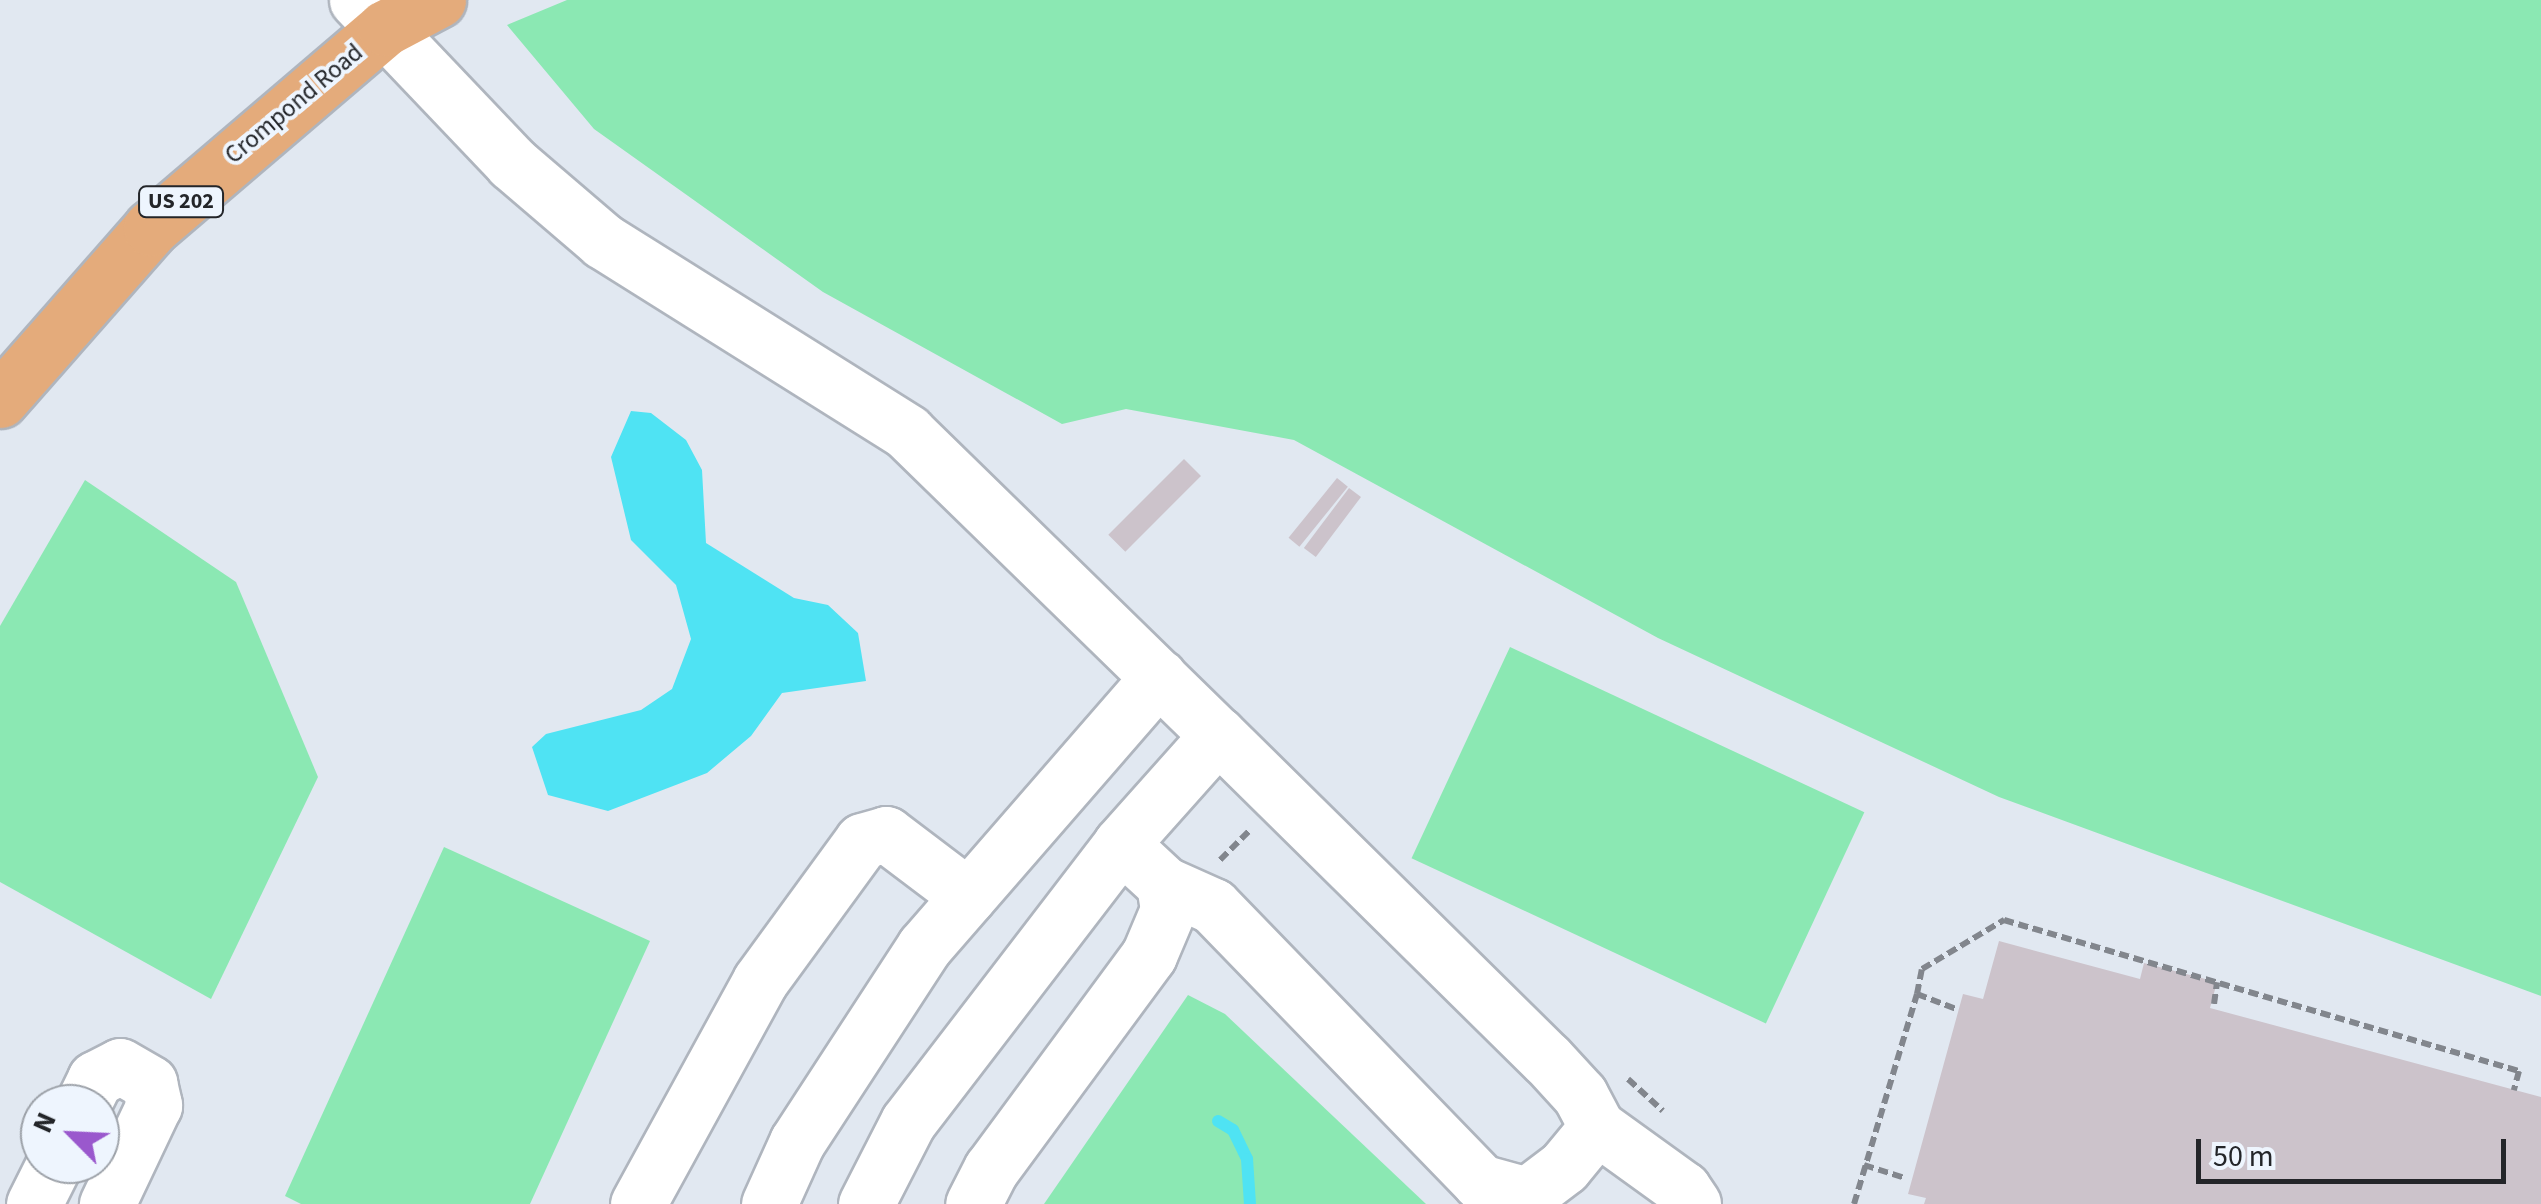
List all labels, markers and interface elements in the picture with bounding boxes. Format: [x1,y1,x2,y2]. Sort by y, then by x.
street label: Crompond Road [219,38,369,170]
road number: US 202 [136,185,226,219]
north arrow [20,1084,120,1184]
text: N [22,1106,66,1139]
scale bar [2201,1119,2511,1181]
text: 50 m [2213,1135,2274,1178]

